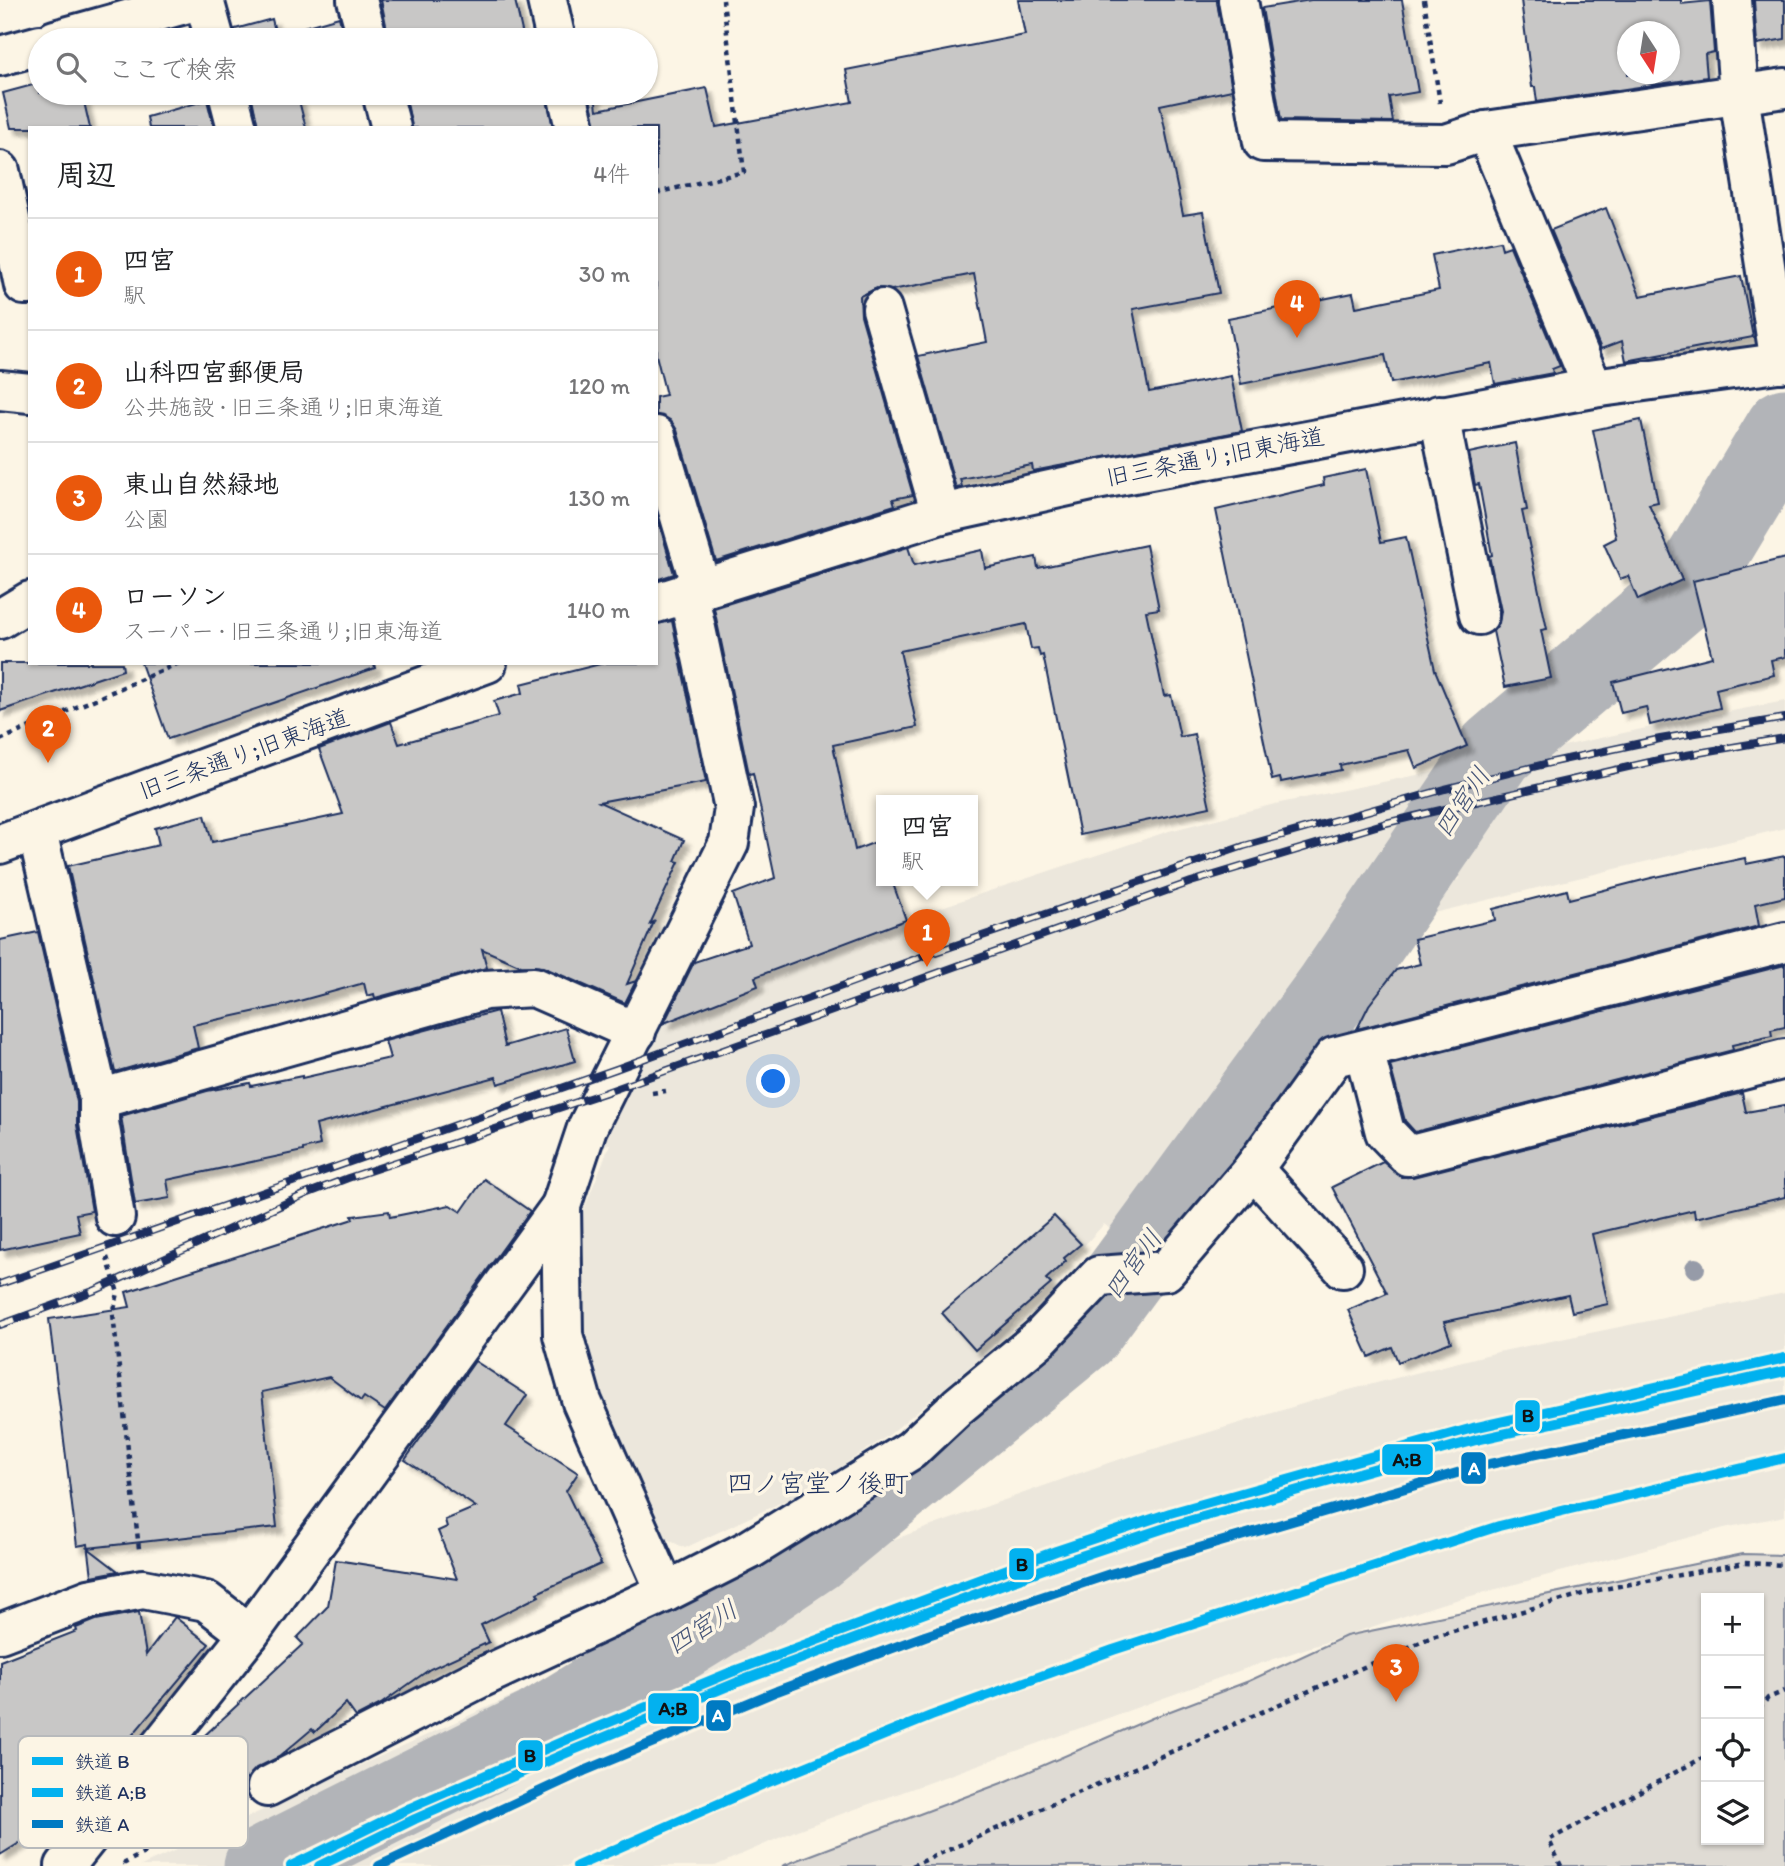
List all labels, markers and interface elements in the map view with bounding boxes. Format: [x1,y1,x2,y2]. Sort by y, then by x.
north arrow [1617,21,1680,84]
search box [28,28,658,105]
icon: search [52,48,90,86]
text: ここで検索 [108,53,238,85]
text: 周辺 [56,156,116,193]
text: 4件 [593,160,630,188]
text: 四宮 [123,244,175,276]
text: 1 [74,260,84,288]
text: 30 m [579,260,630,288]
pin: 4 [1274,280,1320,338]
text: 駅 [123,281,146,309]
text: 山科四宮郵便局 [123,356,305,388]
text: 2 [73,372,85,400]
text: 120 m [569,372,630,400]
text: 公共施設 · 旧三条通り;旧東海道 [123,393,444,421]
street label: 旧三条通り;旧東海道 [1103,421,1327,492]
text: 東山自然緑地 [123,468,279,500]
text: 3 [73,484,85,512]
text: 130 m [568,484,630,512]
text: 公園 [123,505,169,533]
text: ローソン [123,580,227,612]
text: 4 [72,596,86,624]
text: 140 m [567,596,630,624]
text: スーパー · 旧三条通り;旧東海道 [123,617,443,645]
street label: 旧三条通り;旧東海道 [135,702,353,805]
pin: 2 [25,705,71,763]
water label: 四宮川 [1427,761,1497,843]
popup [876,795,978,886]
text: 四宮 [901,810,953,842]
text: 駅 [901,847,924,875]
pin: 1 [904,909,950,967]
your location [756,1064,790,1098]
water label: 四宮川 [1097,1223,1169,1305]
line badge: B [1514,1399,1541,1433]
text: B [1522,1404,1534,1427]
line badge: A;B [1381,1443,1434,1476]
text: A;B [1391,1448,1422,1471]
line badge: A [1460,1451,1487,1485]
text: A [1467,1457,1481,1480]
district label: 四ノ宮堂ノ後町 [727,1467,909,1499]
line badge: B [1008,1547,1035,1581]
text: B [1016,1553,1028,1576]
water label: 四宮川 [660,1593,744,1661]
map controls [1701,1593,1764,1845]
button: + [1701,1593,1764,1656]
pin: 3 [1373,1644,1419,1702]
button: − [1701,1656,1764,1719]
line badge: A;B [647,1692,700,1725]
text: A;B [657,1697,688,1720]
line badge: A [705,1699,732,1732]
text: A [711,1704,725,1727]
button: locate [1701,1719,1764,1782]
legend [18,1736,248,1848]
line badge: B [517,1739,544,1772]
text: B [524,1744,536,1767]
text: 鉄道 B [75,1750,130,1773]
text: 鉄道 A;B [75,1781,146,1804]
button: layers [1701,1782,1764,1845]
text: 鉄道 A [75,1813,129,1836]

